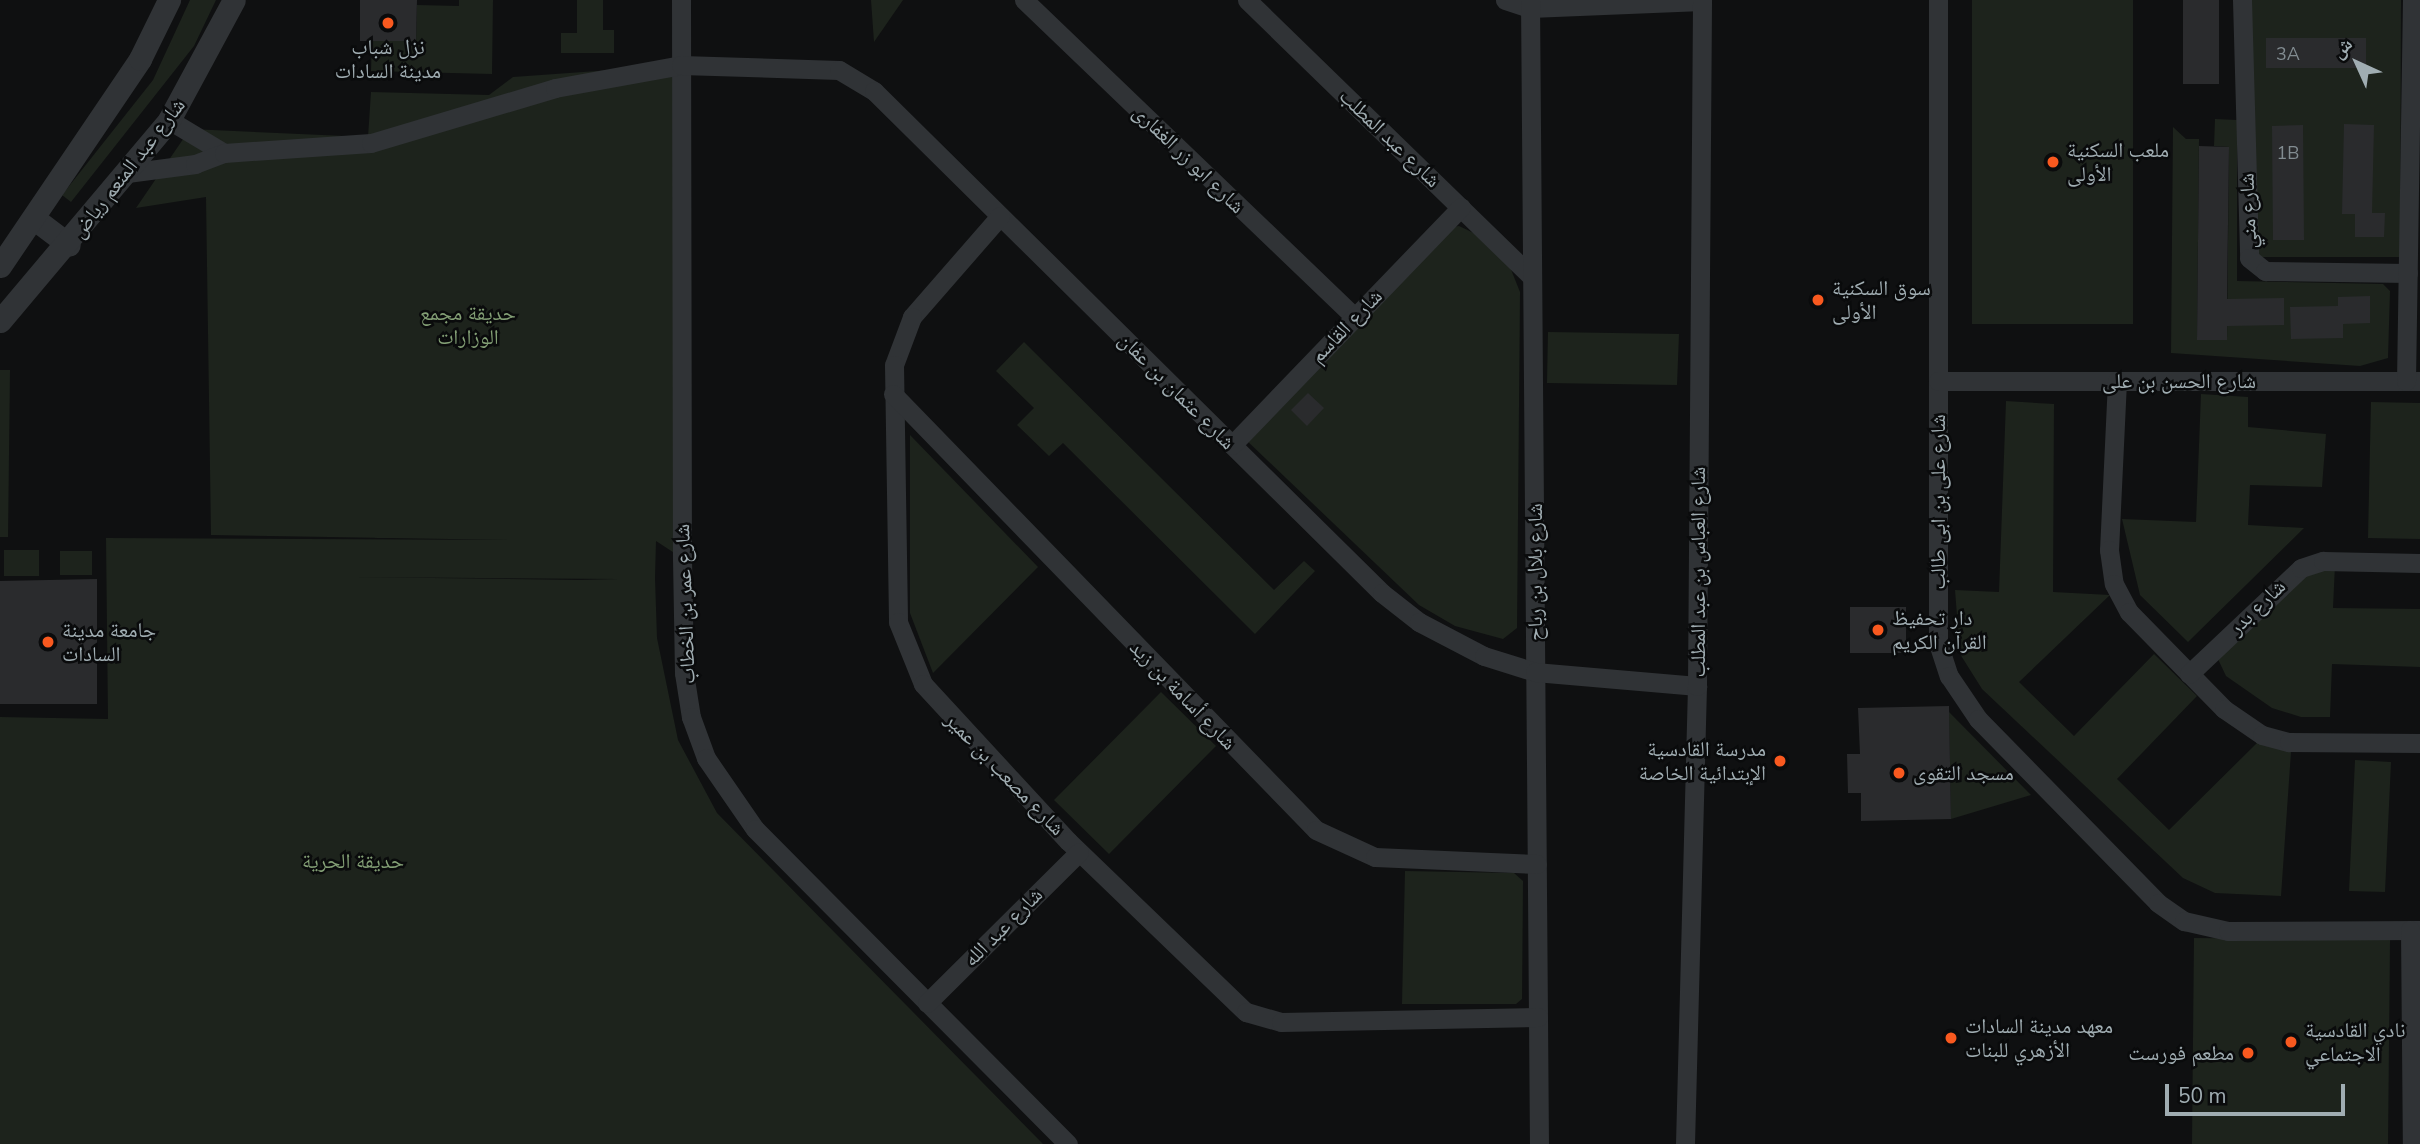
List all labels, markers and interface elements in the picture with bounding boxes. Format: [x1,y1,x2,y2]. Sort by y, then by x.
marker: نزل شباب مدينة السادات [380,15,396,31]
north arrow [2322,28,2392,98]
text: ش [2326,32,2358,64]
place label: نزل شباب مدينة السادات [335,34,441,84]
house number: 3A [2276,43,2300,65]
street label: شارع عبد المطلب [1334,83,1446,193]
street label: شارع عبد المنعم رياض [66,93,190,243]
street label: شارع ابو زر الغفارى [1128,99,1250,219]
place label: ملعب السكنية الأولى [2067,137,2169,187]
house number: 1B [2277,142,2299,164]
marker: ملعب السكنية الأولى [2045,154,2061,170]
street label: شارع مني [2234,173,2262,249]
place label: سوق السكنية الأولى [1832,275,1931,325]
street label: شارع القاسم [1305,284,1387,368]
marker: سوق السكنية الأولى [1810,292,1826,308]
park label: حديقة مجمع الوزارات [420,300,516,350]
street label: شارع عثمان بن عفان [1113,327,1241,455]
street label: شارع الحسن بن على [2102,368,2256,394]
street label: شارع على بن ابى طالب [1925,414,1951,590]
street label: شارع العباس بن عبد المطلب [1685,467,1711,677]
street label: شارع بلال بن رباح [1522,503,1548,641]
street label: شارع عمر بن الخطاب [670,524,700,684]
street label: شارع بدر [2223,574,2291,640]
place label: دار تحفيظ القرآن الكريم [1892,605,1987,655]
place label: جامعة مدينة السادات [62,617,156,667]
marker: دار تحفيظ القرآن الكريم [1870,622,1886,638]
marker: جامعة مدينة السادات [40,634,56,650]
street label: شارع أسامة بن زيد [1124,635,1242,755]
street label: شارع مصعب بن عمير [940,707,1070,841]
place label: مدرسة القادسية الإبتدائية الخاصة [1639,736,1766,786]
marker: مدرسة القادسية الإبتدائية الخاصة [1772,753,1788,769]
place label: مسجد التقوى [1913,760,2014,786]
marker: مسجد التقوى [1891,765,1907,781]
park label: حديقة الحرية [302,848,404,874]
street label: شارع عبد الله [958,882,1048,972]
place label: معهد مدينة السادات الأزهري للبنات [1965,1013,2113,1063]
place label: نادي القادسية الاجتماعي [2305,1017,2406,1067]
marker: معهد مدينة السادات الأزهري للبنات [1943,1030,1959,1046]
marker: نادي القادسية الاجتماعي [2283,1034,2299,1050]
place label: مطعم فورست [2128,1040,2234,1066]
marker: مطعم فورست [2240,1045,2256,1061]
scale bar [2168,1070,2348,1114]
text: 50 m [2178,1082,2227,1110]

